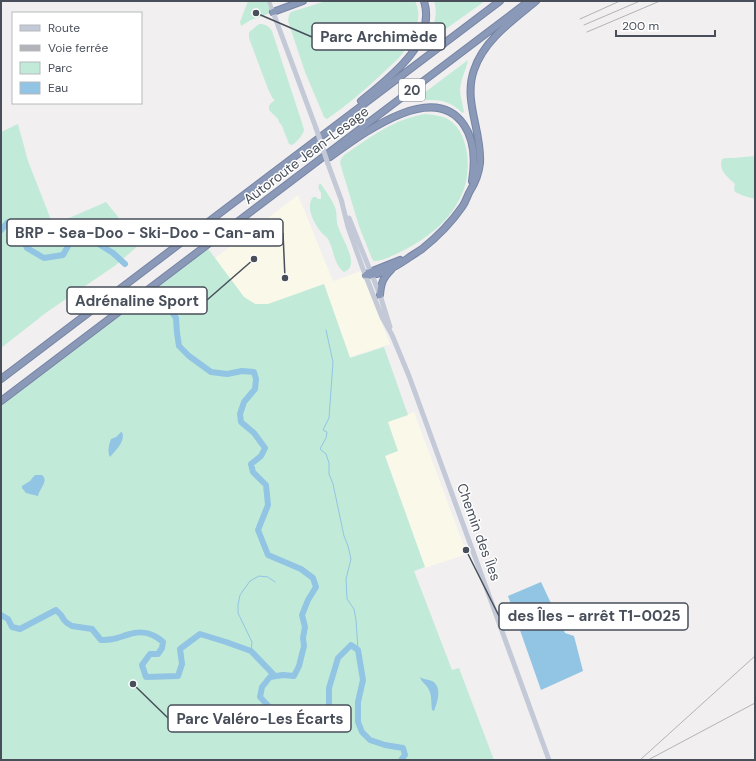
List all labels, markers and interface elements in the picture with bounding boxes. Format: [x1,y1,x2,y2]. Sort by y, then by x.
legend [12,12,142,104]
scale bar [616,12,715,38]
text: 200 m [622,18,659,34]
text: Route [48,20,80,36]
callout: Parc Archimède [312,23,445,50]
text: Parc Archimède [320,27,438,47]
text: Voie ferrée [48,40,108,56]
text: Parc [48,60,72,76]
road number: 20 [399,79,425,101]
text: Eau [48,80,68,96]
street label: Autoroute Jean-Lesage [240,102,372,208]
callout: BRP - Sea-Doo - Ski-Doo - Can-am [7,219,283,246]
text: BRP - Sea-Doo - Ski-Doo - Can-am [15,223,275,243]
callout: Adrénaline Sport [67,287,207,314]
text: Adrénaline Sport [75,291,199,311]
street label: Chemin des Îles [453,481,505,583]
callout: des Îles - arrêt T1-0025 [499,603,688,630]
text: des Îles - arrêt T1-0025 [507,606,681,626]
callout: Parc Valéro-Les Écarts [168,705,351,732]
text: Parc Valéro-Les Écarts [176,709,344,729]

